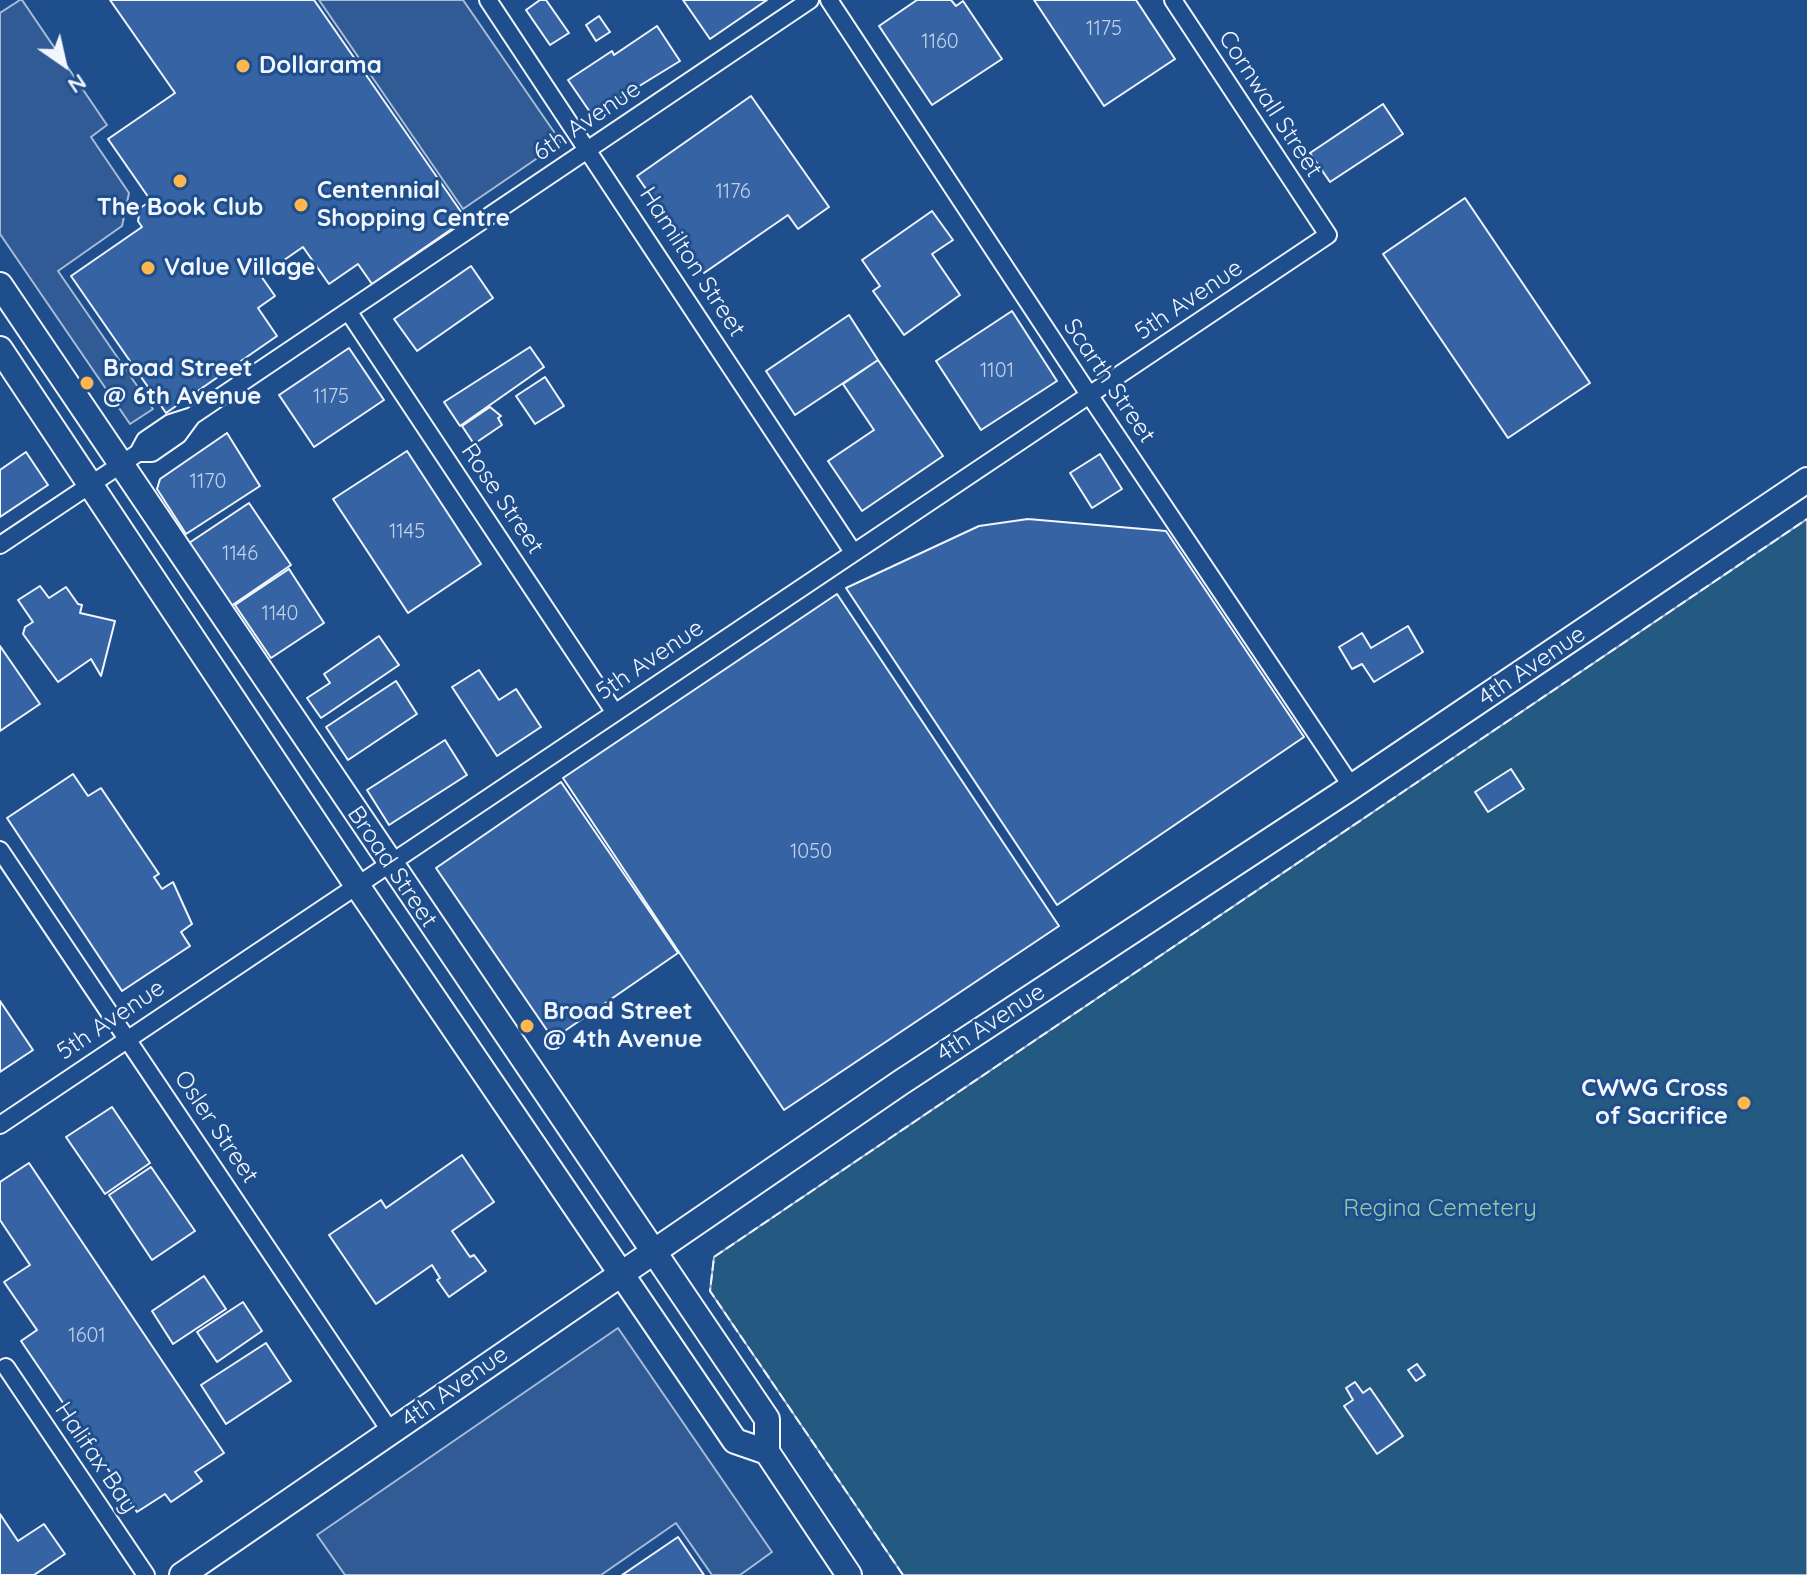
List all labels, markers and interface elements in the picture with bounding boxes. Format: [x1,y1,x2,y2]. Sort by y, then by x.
house number: 1175 [1086,17,1122,41]
north arrow [24,24,104,104]
street label: Cornwall Street [1212,25,1328,183]
house number: 1160 [921,30,959,54]
place label: Dollarama [259,52,382,80]
marker: Dollarama [234,57,252,75]
text: N [63,68,92,100]
street label: 6th Avenue [528,75,646,167]
marker: The Book Club [171,172,189,190]
place label: Centennial Shopping Centre [317,177,510,233]
house number: 1176 [715,180,751,204]
street label: Hamilton Street [633,182,751,342]
place label: The Book Club [97,194,263,222]
marker: Centennial Shopping Centre [292,196,310,214]
place label: Value Village [164,254,315,282]
street label: 5th Avenue [1130,254,1248,346]
marker: Value Village [139,259,157,277]
street label: Scarth Street [1057,313,1161,449]
place label: Broad Street @ 6th Avenue [103,355,261,411]
house number: 1101 [980,359,1014,383]
marker: Broad Street @ 6th Avenue [78,374,96,392]
house number: 1175 [313,385,349,409]
street label: Rose Street [454,438,550,560]
house number: 1170 [190,470,226,494]
house number: 1145 [389,520,425,544]
house number: 1146 [222,542,258,566]
house number: 1140 [262,602,298,626]
street label: 5th Avenue [591,614,709,706]
street label: 4th Avenue [1473,620,1591,712]
street label: Broad Street [341,801,443,933]
house number: 1050 [790,840,832,864]
street label: 5th Avenue [52,974,170,1066]
street label: 4th Avenue [932,977,1050,1069]
place label: Broad Street @ 4th Avenue [543,998,702,1054]
marker: Broad Street @ 4th Avenue [518,1017,536,1035]
street label: Osler Street [168,1065,264,1189]
place label: CWWG Cross of Sacrifice [1581,1075,1728,1131]
marker: CWWG Cross of Sacrifice [1735,1094,1753,1112]
park label: Regina Cemetery [1343,1195,1537,1223]
house number: 1601 [68,1324,106,1348]
street label: 4th Avenue [396,1340,514,1434]
street label: Halifax Bay [48,1397,144,1519]

